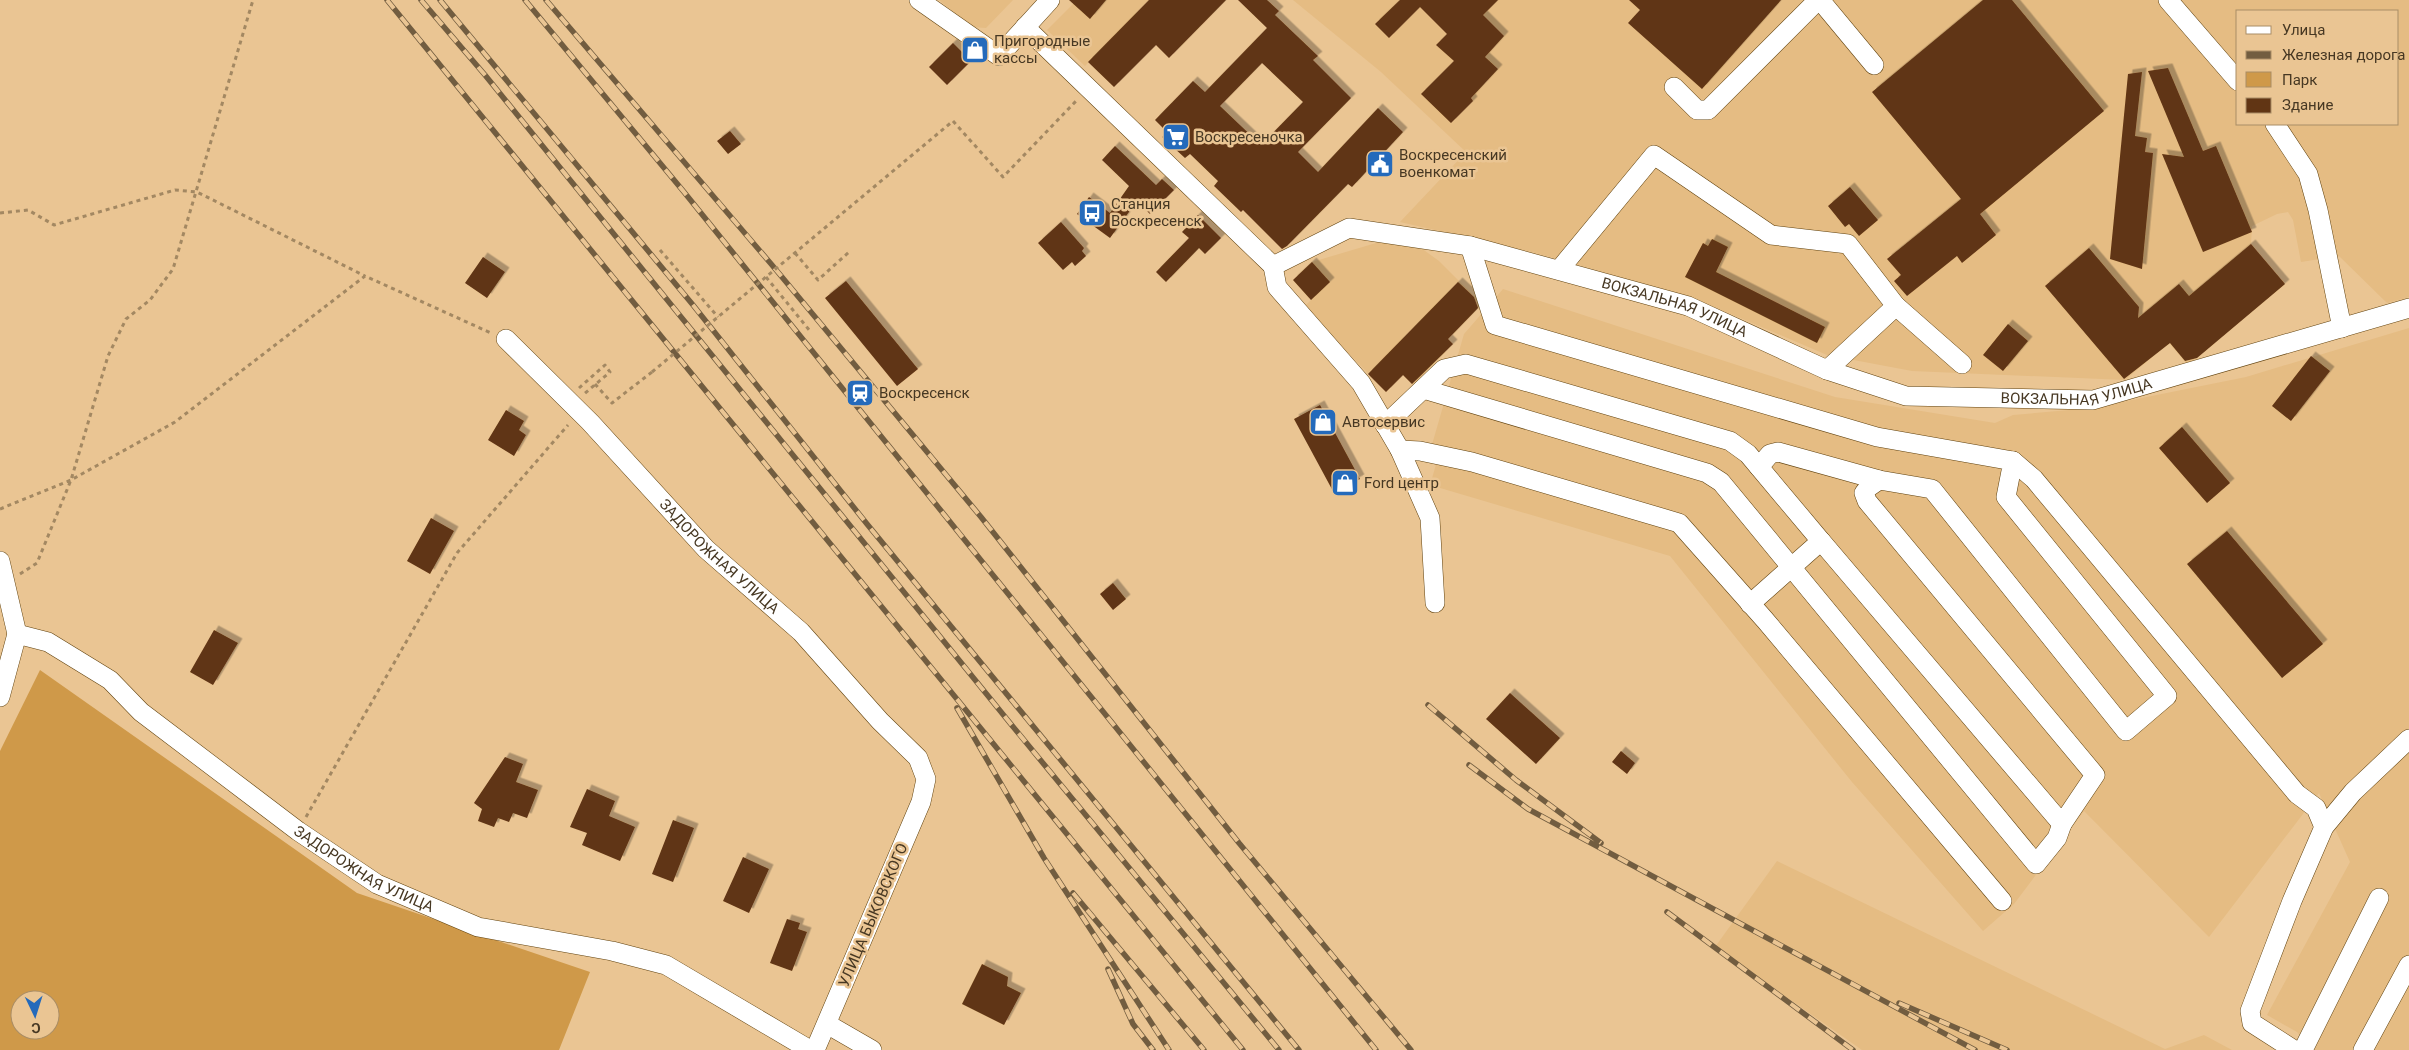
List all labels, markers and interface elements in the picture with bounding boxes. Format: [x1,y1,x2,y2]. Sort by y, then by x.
legend [2236,10,2399,125]
text: Улица [2282,21,2325,39]
place label: Пригородные кассы [994,32,1090,67]
shop icon: Пригородные кассы [960,35,990,65]
text: Железная дорога [2282,46,2405,64]
text: Парк [2282,71,2317,89]
text: Здание [2282,96,2333,114]
supermarket icon: Воскресеночка [1161,122,1191,152]
place label: Воскресеночка [1195,128,1303,146]
place label: Воскресенский военкомат [1399,146,1507,181]
public building icon: Воскресенский военкомат [1365,149,1395,179]
place label: Станция Воскресенск [1111,195,1202,230]
bus stop icon: Станция Воскресенск [1077,198,1107,228]
street label: ВОКЗАЛЬНАЯ УЛИЦА [1600,274,1750,341]
street label: ВОКЗАЛЬНАЯ УЛИЦА [2000,374,2154,410]
station icon: Воскресенск [845,378,875,408]
place label: Воскресенск [879,384,970,402]
shop icon: Автосервис [1308,407,1338,437]
place label: Автосервис [1342,413,1425,431]
shop icon: Ford центр [1330,468,1360,498]
place label: Ford центр [1364,474,1439,492]
street label: ЗАДОРОЖНАЯ УЛИЦА [656,495,783,618]
street label: ЗАДОРОЖНАЯ УЛИЦА [291,822,437,916]
street label: УЛИЦА БЫКОВСКОГО [835,841,911,989]
north arrow [10,990,60,1040]
text: С [31,1020,41,1036]

